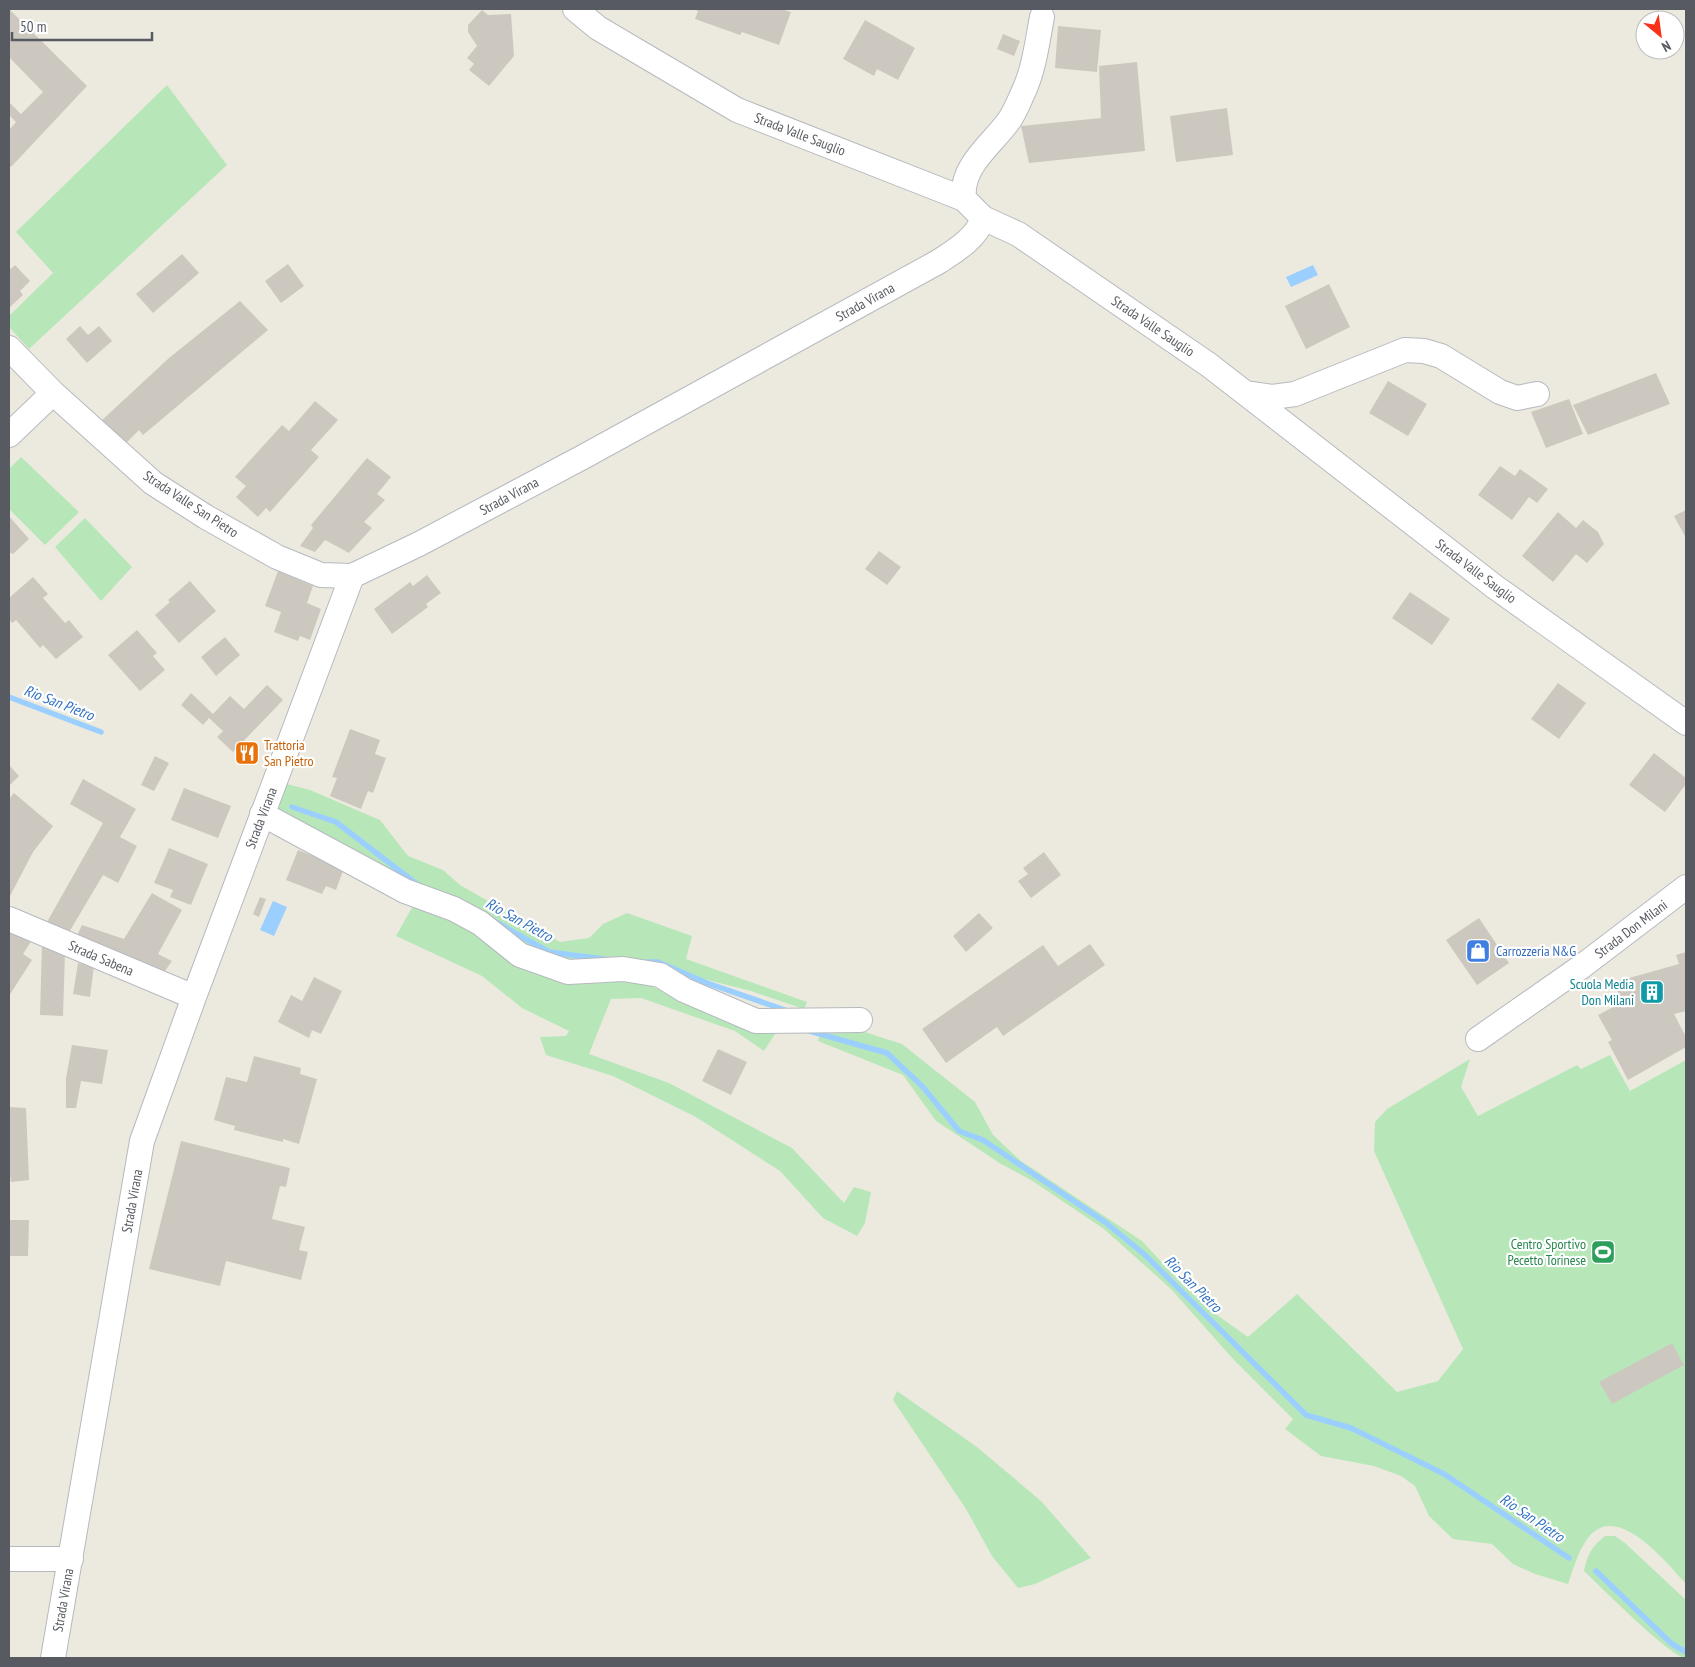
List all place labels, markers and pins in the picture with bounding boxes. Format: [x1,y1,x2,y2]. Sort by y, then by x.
place label: Trattoria San Pietro [264,736,314,770]
restaurant icon: Trattoria San Pietro [234,740,260,766]
shop icon: Carrozzeria N&G [1465,938,1491,964]
place label: Carrozzeria N&G [1496,942,1576,960]
place label: Scuola Media Don Milani [1570,975,1634,1009]
building icon: Scuola Media Don Milani [1639,979,1665,1005]
place label: Centro Sportivo Pecetto Torinese [1507,1235,1586,1269]
sports icon: Centro Sportivo Pecetto Torinese [1590,1239,1616,1265]

